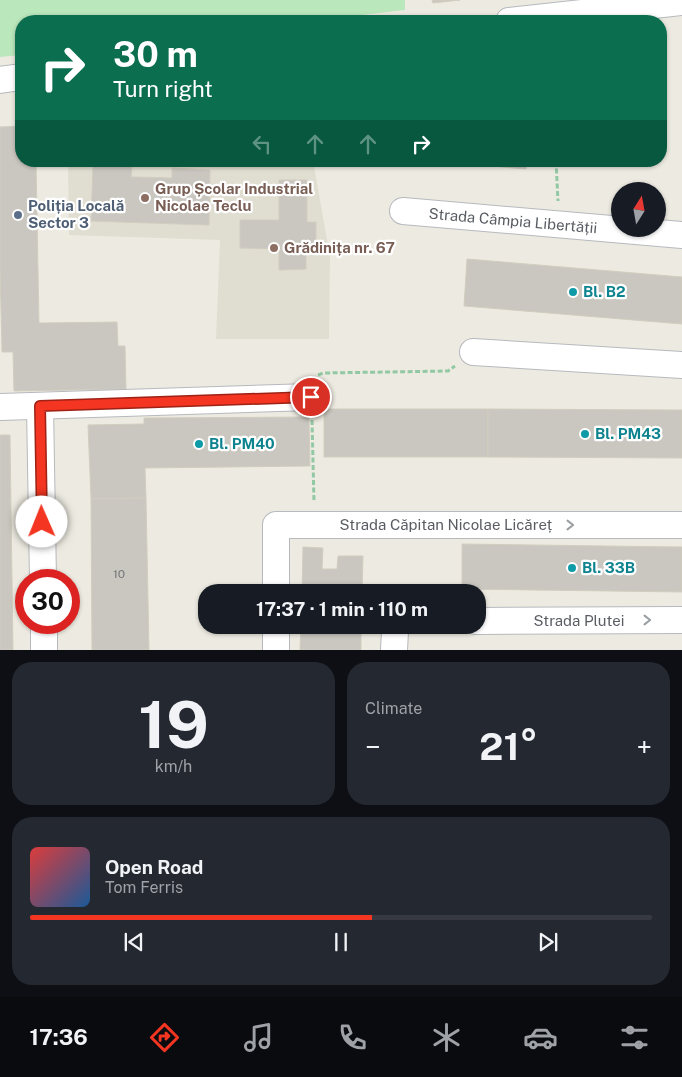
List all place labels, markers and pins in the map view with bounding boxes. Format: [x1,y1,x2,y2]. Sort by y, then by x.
place label: Grup Școlar Industrial Nicolae Teclu [155,180,313,214]
marker: Grup Școlar Industrial Nicolae Teclu [139,192,151,204]
place label: Poliția Locală Sector 3 [28,197,124,231]
marker: Poliția Locală Sector 3 [12,209,24,221]
place label: Grădinița nr. 67 [284,239,395,256]
marker: Grădinița nr. 67 [268,242,280,254]
place label: Bl. B2 [583,283,626,300]
marker: Bl. B2 [567,286,579,298]
pin [290,376,332,418]
place label: Bl. PM43 [595,425,661,442]
marker: Bl. PM43 [579,428,591,440]
place label: Bl. PM40 [209,435,275,452]
marker: Bl. PM40 [193,438,205,450]
place label: Bl. 33B [582,559,635,576]
marker: Bl. 33B [566,562,578,574]

